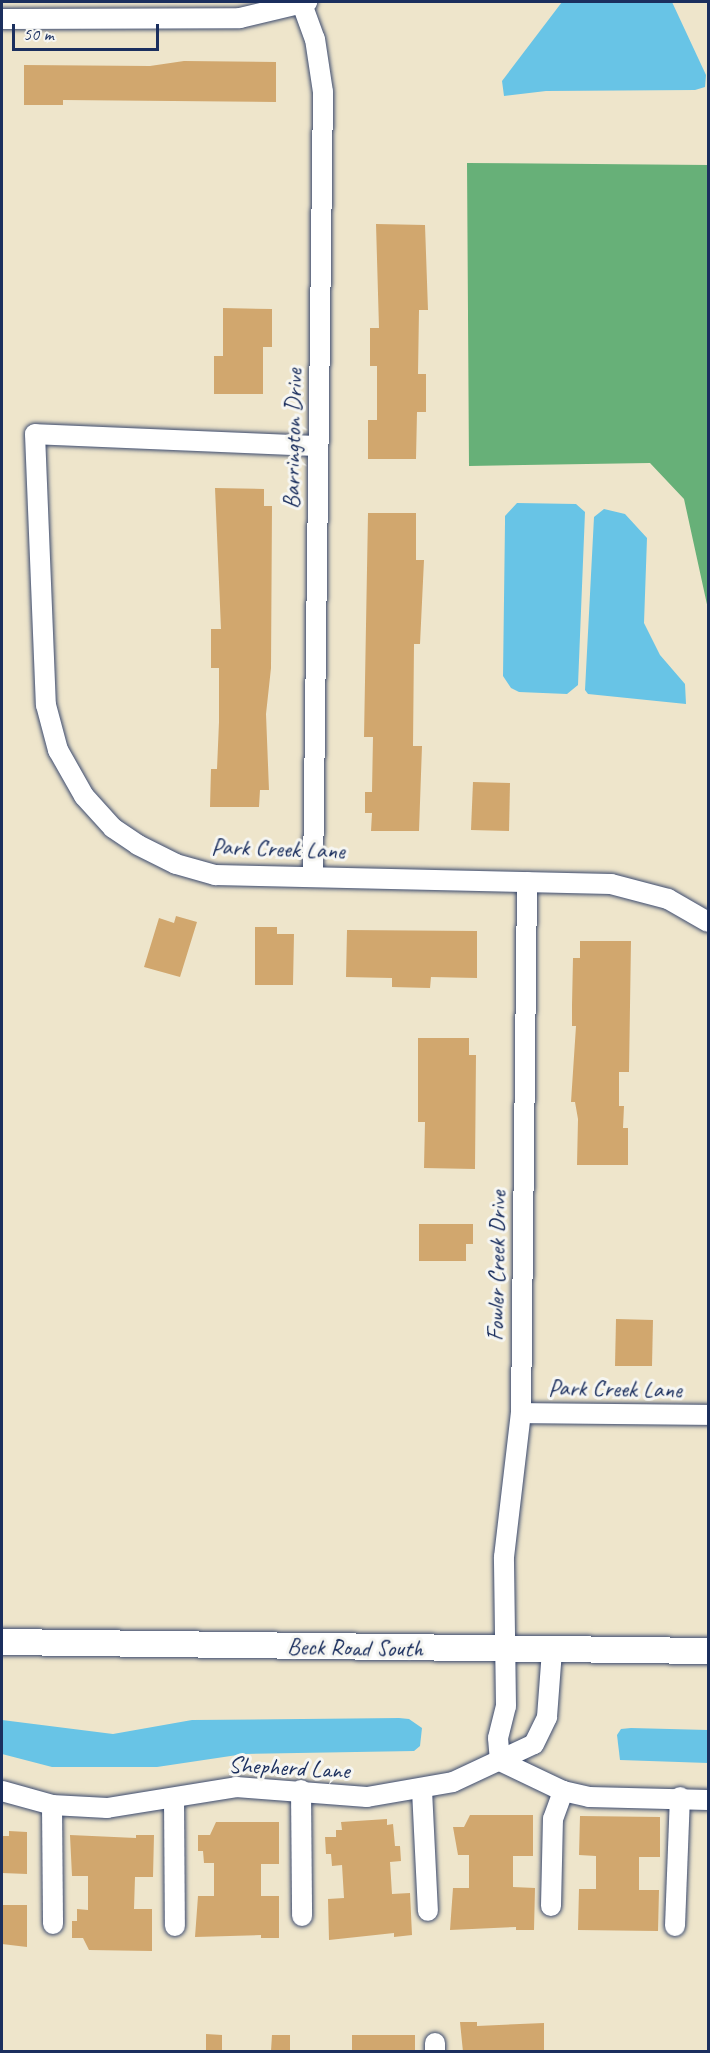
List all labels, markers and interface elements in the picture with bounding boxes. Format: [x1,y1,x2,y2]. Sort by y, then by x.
scale bar [15,12,162,50]
text: 50 m [23,23,54,45]
street label: Barrington Drive [277,369,309,509]
street label: Park Creek Lane [211,832,345,866]
street label: Fowler Creek Drive [481,1190,513,1342]
street label: Park Creek Lane [548,1373,682,1405]
street label: Beck Road South [286,1632,424,1664]
street label: Shepherd Lane [227,1750,351,1786]

